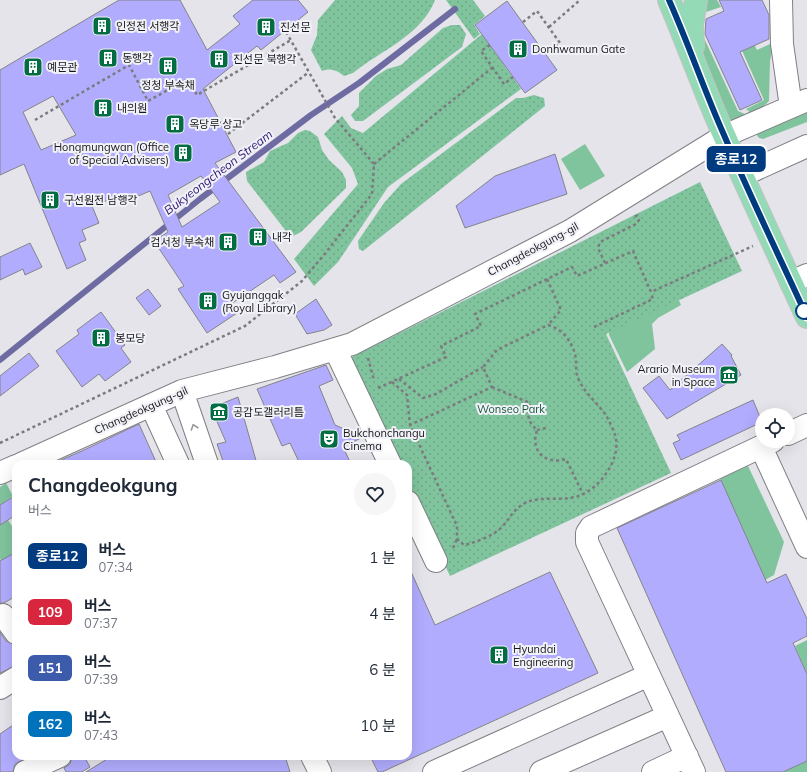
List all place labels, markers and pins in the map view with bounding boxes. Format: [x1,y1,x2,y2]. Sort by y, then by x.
building icon: 인정전 서행각 [91,15,113,37]
building icon: 진선문 [255,16,277,38]
place label: 인정전 서행각 [116,19,180,33]
place label: 진선문 [280,20,310,34]
building icon: Donhwamun Gate [507,38,529,60]
place label: Donhwamun Gate [532,42,625,56]
building icon: 동행각 [97,47,119,69]
building icon: 진선문 북행각 [208,48,230,70]
place label: 동행각 [122,51,152,65]
place label: 진선문 북행각 [233,52,297,66]
building icon: 정청 부속채 [157,55,179,77]
building icon: 예문관 [22,56,44,78]
place label: 예문관 [47,60,77,74]
place label: 정청 부속채 [141,78,195,92]
building icon: 내의원 [92,97,114,119]
place label: 내의원 [117,101,147,115]
building icon: 옥당루 상고 [164,113,186,135]
place label: 옥당루 상고 [189,117,242,131]
place label: Hongmungwan (Office of Special Advisers) [54,140,169,167]
building icon: Hongmungwan (Office of Special Advisers) [172,142,194,164]
building icon: 구선원전 남행각 [39,189,61,211]
place label: 구선원전 남행각 [64,193,138,207]
building icon: 내각 [247,226,269,248]
place label: 내각 [272,230,292,244]
building icon: 검서청 부속채 [217,231,239,253]
place label: 검서청 부속채 [150,235,214,249]
place label: Gyujanggak (Royal Library) [222,288,296,315]
building icon: Gyujanggak (Royal Library) [197,290,219,312]
unlabelled marker [795,302,807,320]
building icon: 봉모당 [90,327,112,349]
place label: 봉모당 [115,331,145,345]
place label: Arario Museum in Space [637,362,715,389]
museum icon: Arario Museum in Space [718,364,740,386]
museum icon: 공감도갤러리틈 [208,401,230,423]
place label: 공감도갤러리틈 [233,405,304,419]
place label: Bukchonchangu Cinema [343,426,425,453]
theatre icon: Bukchonchangu Cinema [318,428,340,450]
place label: Hyundai Engineering [513,642,573,669]
building icon: Hyundai Engineering [488,644,510,666]

